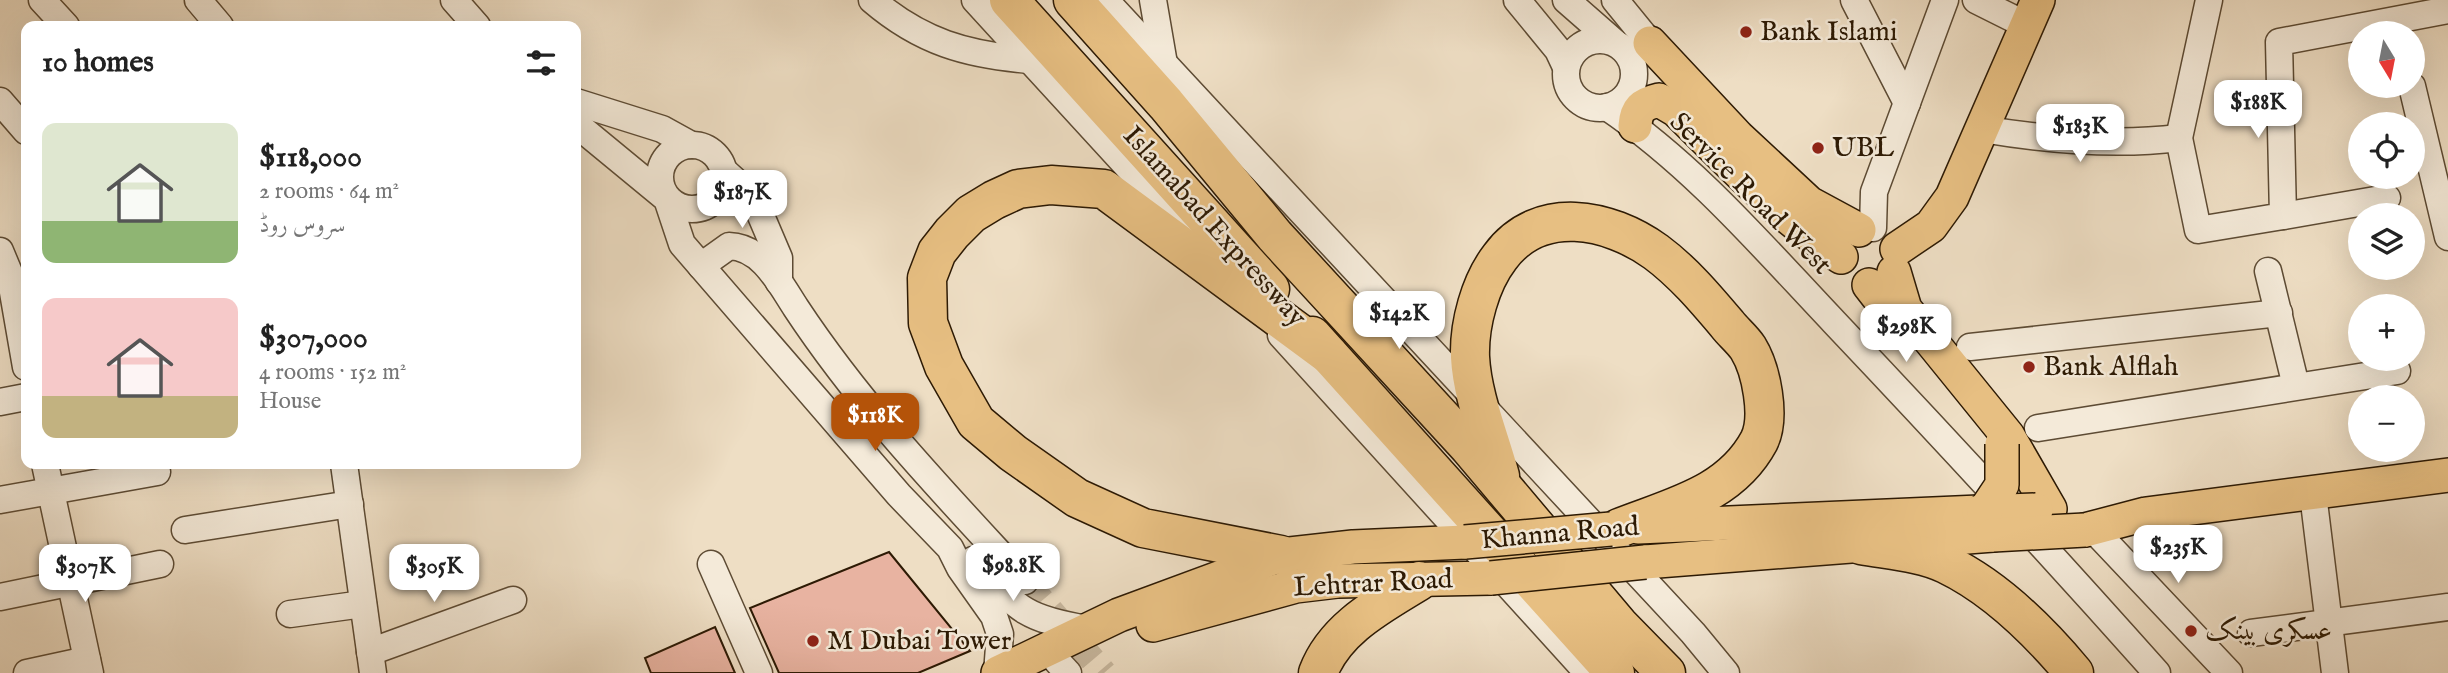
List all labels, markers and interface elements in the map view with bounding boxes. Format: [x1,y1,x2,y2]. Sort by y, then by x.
place label: Bank Islami [1760,15,1897,50]
north arrow [2348,21,2426,98]
map controls [2348,21,2425,462]
marker: Bank Islami [1738,24,1754,40]
text: 10 homes [42,44,154,82]
icon: filters [522,44,560,82]
pin: $188K [2209,80,2307,140]
text: $188K [2230,88,2286,117]
pin: $183K [2031,104,2129,164]
street label: Service Road West [1662,106,1839,283]
text: $183K [2052,112,2108,141]
button: locate [2348,112,2425,189]
street label: Islamabad Expressway [1115,119,1314,335]
place label: UBL [1832,131,1894,166]
text: $118,000 [259,139,362,177]
marker: UBL [1810,140,1826,156]
icon: home [98,151,182,235]
pin: $187K [693,170,791,230]
text: 2 rooms · 64 m² [259,177,399,206]
text: $187K [713,178,771,207]
button: layers [2348,203,2425,280]
text: سروس روڈ [259,211,345,240]
pin: $142K [1350,292,1448,351]
button: + [2348,294,2425,371]
text: $142K [1369,299,1429,328]
pin: $298K [1857,304,1955,364]
text: $298K [1876,312,1936,341]
text: $307,000 [259,320,368,358]
icon: home [98,326,182,410]
place label: Bank Alflah [2043,350,2178,385]
text: 4 rooms · 152 m² [259,358,406,387]
marker: Bank Alflah [2021,359,2037,375]
button: − [2348,385,2425,462]
text: House [259,387,321,416]
pin: $118K [826,393,924,453]
text: $118K [847,401,903,430]
street label: Khanna Road [1479,510,1641,558]
pin: $235K [2129,526,2227,585]
text: $235K [2149,533,2207,562]
pin: $307K [36,544,134,604]
pin: $305K [385,544,483,604]
pin: $98.8K [956,544,1070,603]
text: $98.8K [982,551,1044,580]
text: $307K [55,552,115,581]
text: $305K [405,552,463,581]
street label: Lehtrar Road [1292,562,1454,606]
place label: عسکری بینک [2205,614,2332,649]
marker: عسکری بینک [2183,623,2199,639]
place label: M Dubai Tower [827,624,1011,659]
marker: M Dubai Tower [805,633,821,649]

